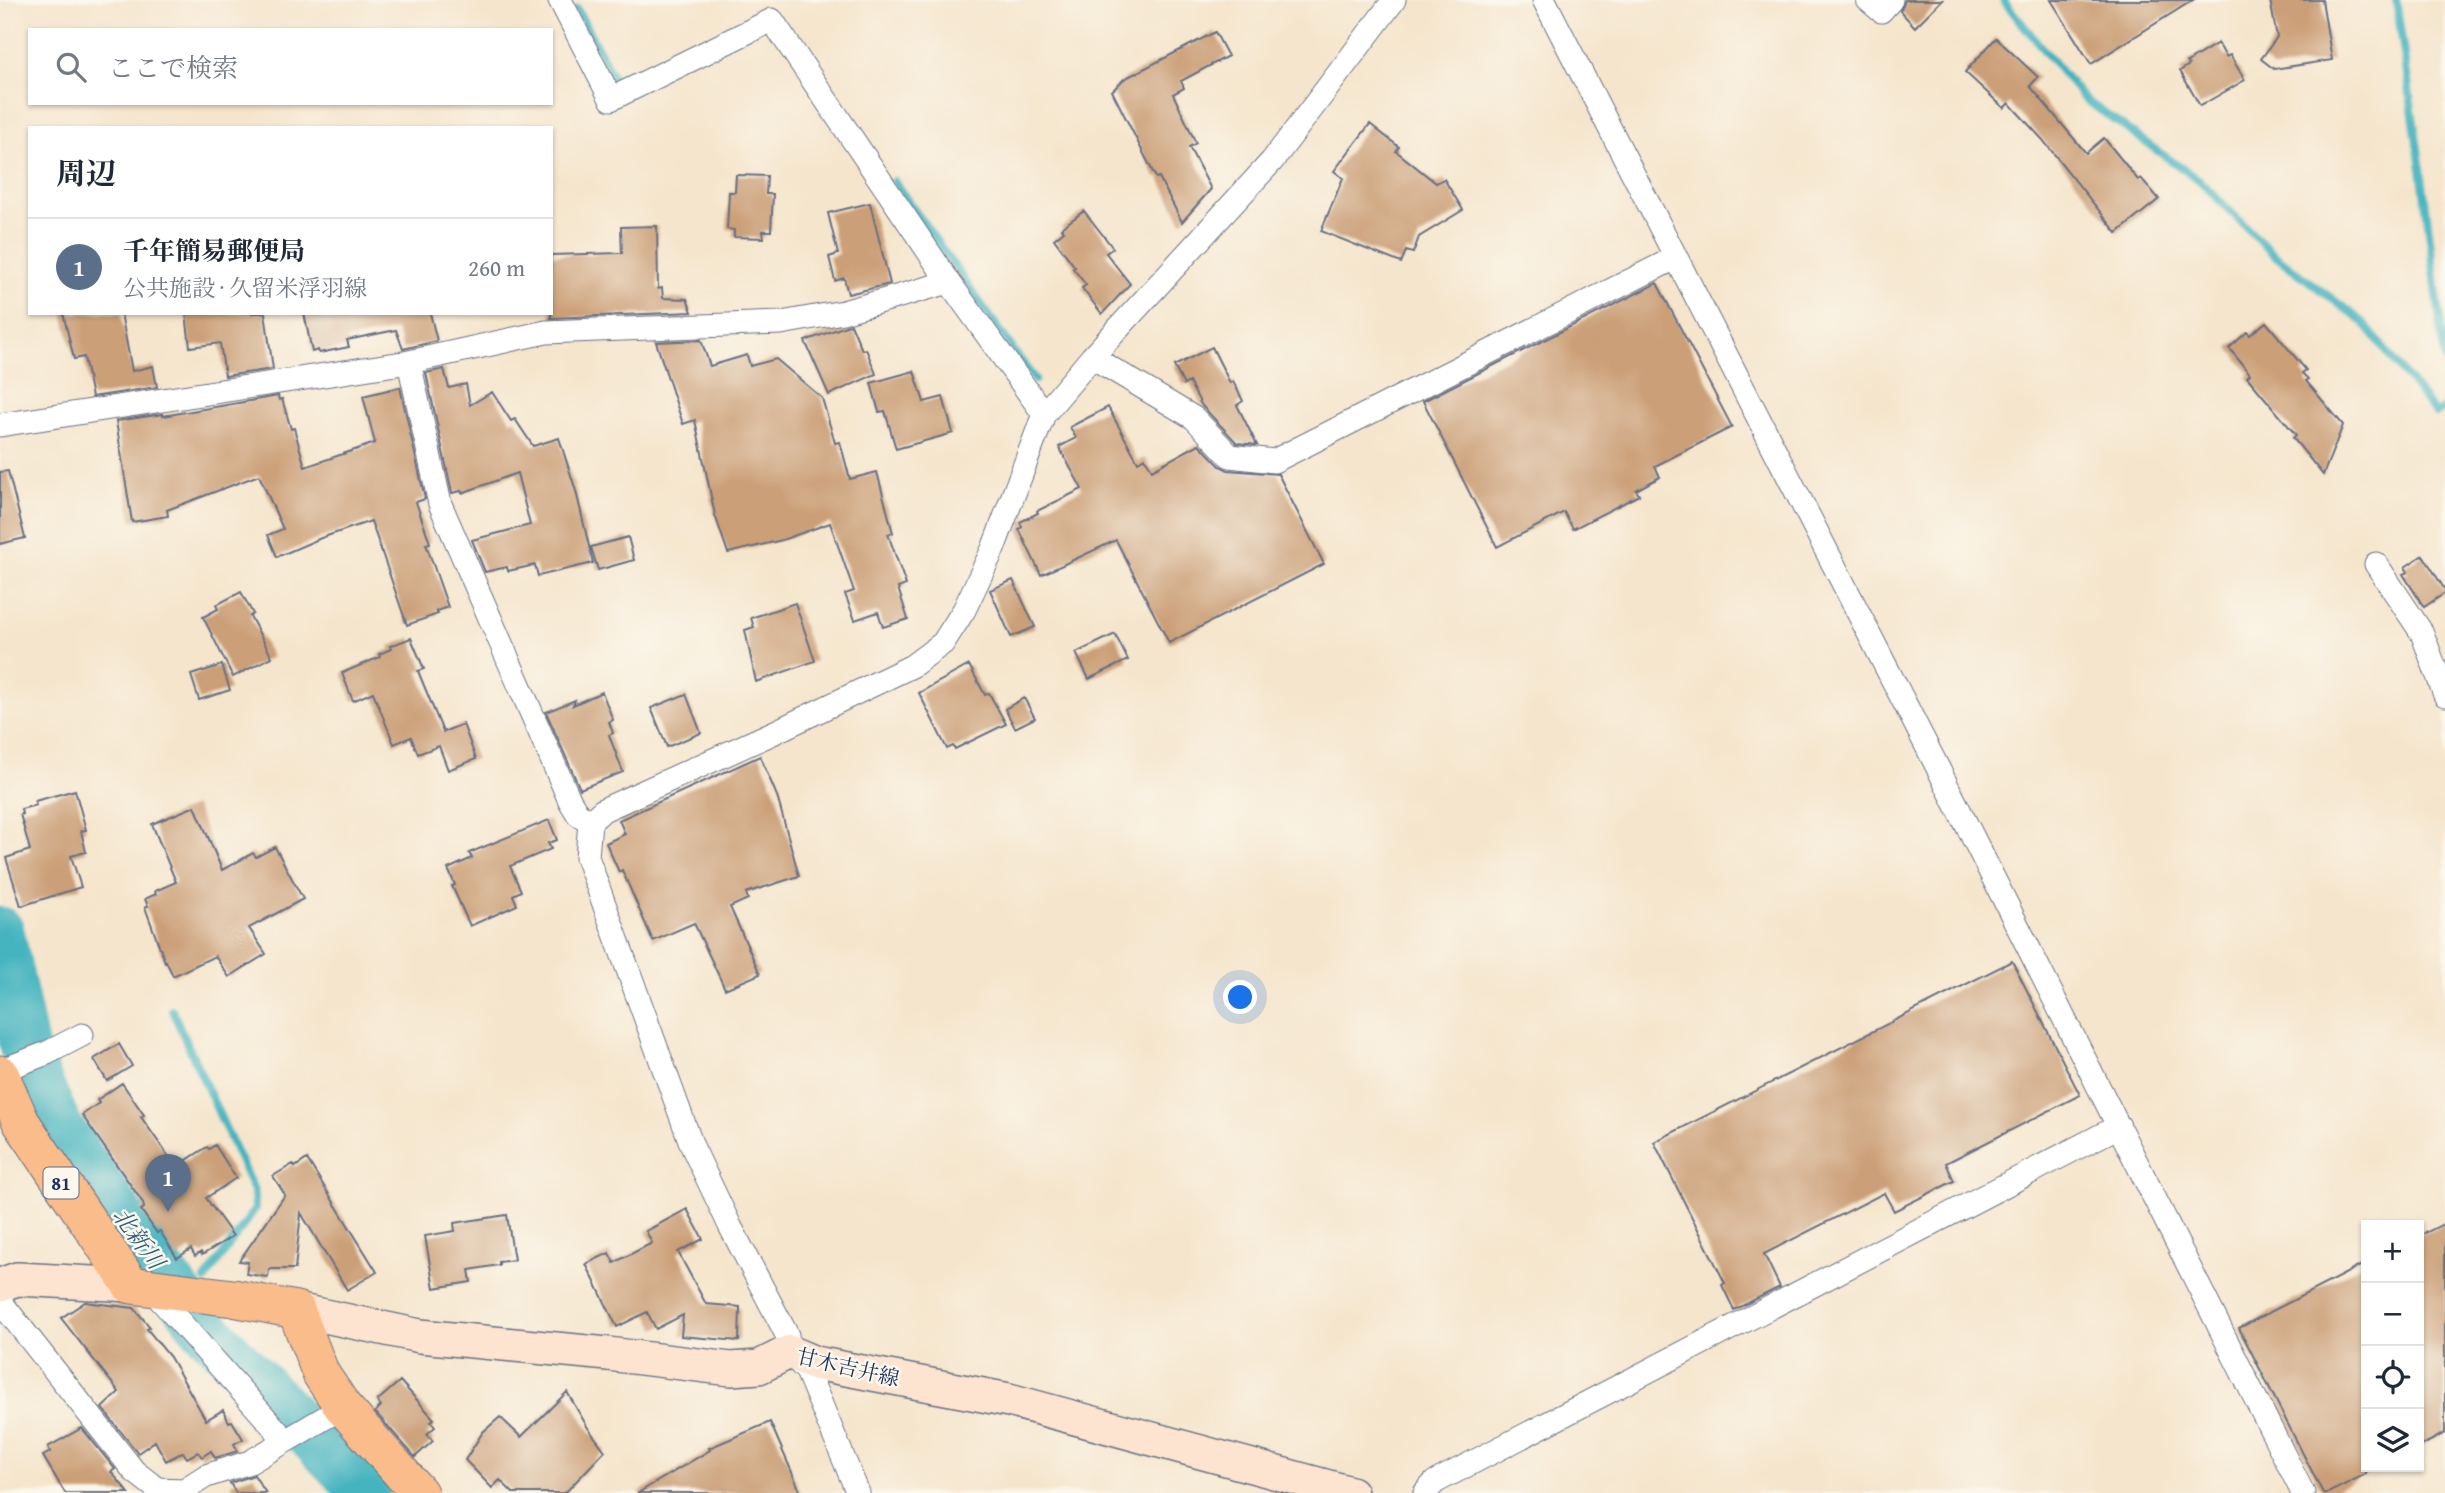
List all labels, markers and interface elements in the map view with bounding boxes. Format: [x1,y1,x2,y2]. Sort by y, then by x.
search box [28,28,553,105]
icon: search [52,48,90,86]
text: ここで検索 [108,48,238,87]
text: 周辺 [56,151,116,195]
text: 千年簡易郵便局 [123,231,305,270]
text: 1 [73,251,85,284]
text: 260 m [468,251,525,284]
text: 公共施設 · 久留米浮羽線 [123,271,367,304]
your location [1223,980,1257,1014]
pin: 1 [145,1154,191,1212]
road number: 81 [43,1168,78,1198]
water label: 北新川 [105,1200,174,1278]
map controls [2361,1220,2424,1472]
button: + [2361,1220,2424,1283]
button: − [2361,1283,2424,1346]
street label: 甘木吉井線 [793,1340,903,1394]
button: locate [2361,1346,2424,1409]
button: layers [2361,1409,2424,1472]

